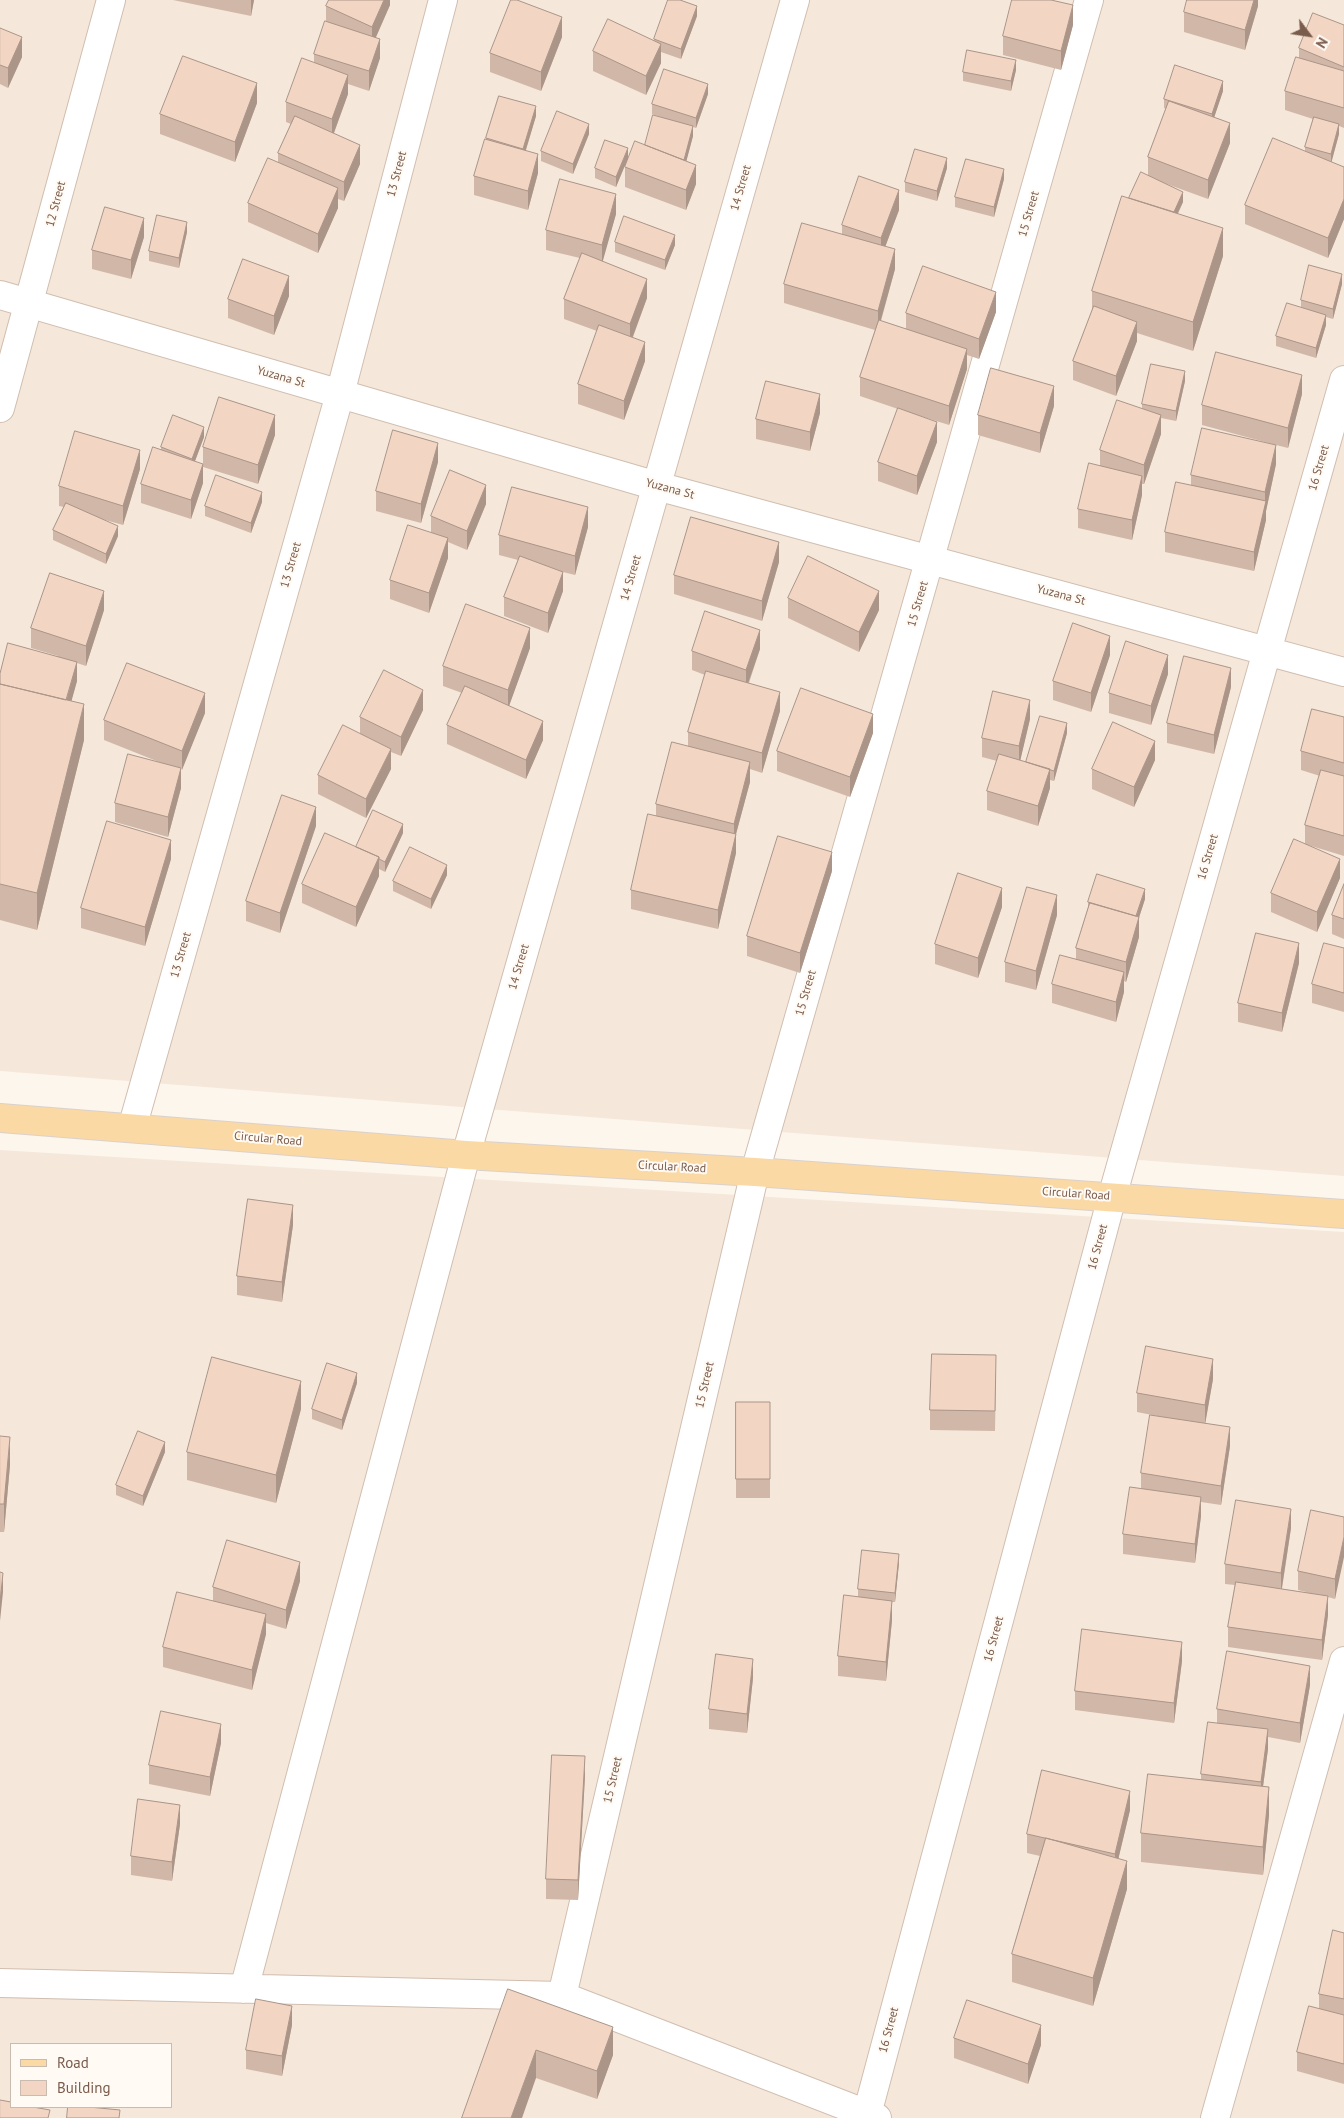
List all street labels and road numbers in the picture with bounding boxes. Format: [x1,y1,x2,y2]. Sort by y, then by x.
street label: 13 Street [384,149,410,199]
street label: 14 Street [728,163,754,213]
street label: 12 Street [43,179,69,229]
street label: 15 Street [1016,189,1042,239]
street label: Yuzana St [255,363,307,391]
street label: 16 Street [1306,443,1332,493]
street label: Yuzana St [644,476,696,502]
street label: 13 Street [278,540,304,590]
street label: 14 Street [618,553,644,603]
street label: 15 Street [905,579,931,629]
street label: Yuzana St [1035,582,1087,608]
street label: 16 Street [1195,832,1221,882]
street label: 13 Street [168,930,194,980]
street label: 14 Street [506,942,532,992]
street label: 15 Street [793,968,819,1018]
street label: Circular Road [233,1129,303,1149]
street label: Circular Road [638,1158,706,1176]
street label: Circular Road [1041,1184,1111,1204]
street label: 16 Street [1085,1222,1111,1272]
street label: 15 Street [693,1361,717,1409]
street label: 16 Street [981,1614,1007,1664]
street label: 15 Street [601,1756,625,1804]
street label: 16 Street [876,2005,902,2055]

